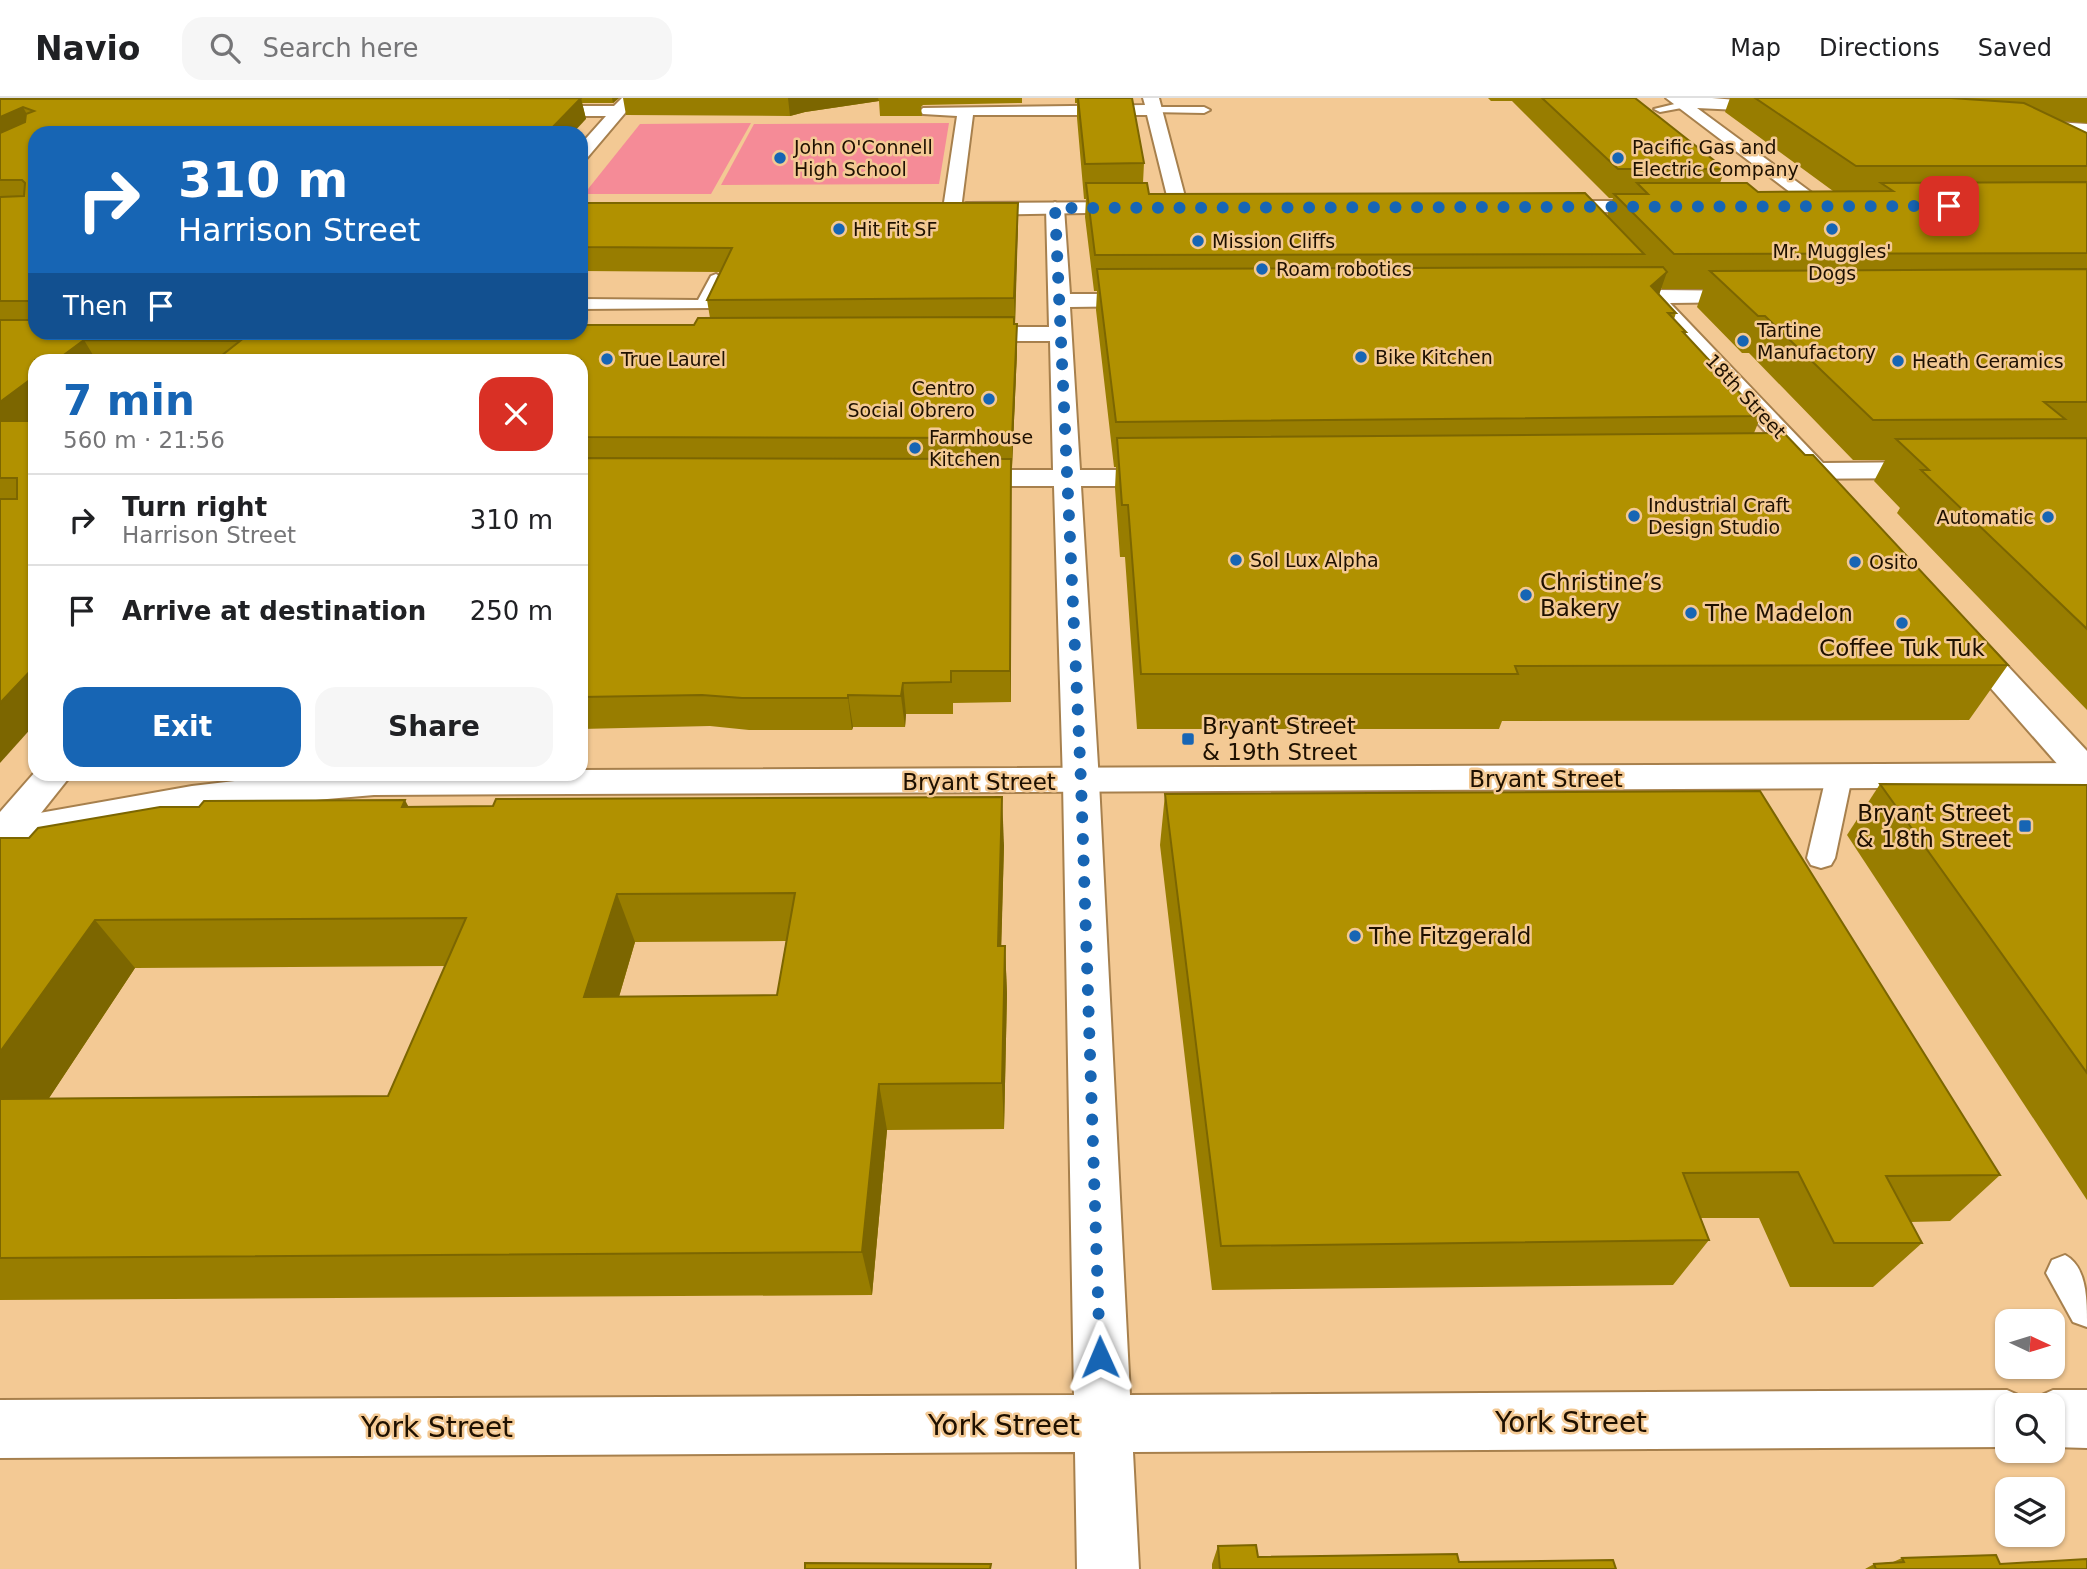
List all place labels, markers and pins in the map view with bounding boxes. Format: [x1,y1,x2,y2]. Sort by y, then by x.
place label: John O'Connell High School [793,136,933,180]
place label: Pacific Gas and Electric Company [1632,136,1799,180]
marker: John O'Connell High School [772,150,788,166]
marker: Pacific Gas and Electric Company [1610,150,1626,166]
pin [1919,176,1979,236]
place label: Hit Fit SF [853,218,937,240]
marker: Hit Fit SF [831,221,847,237]
marker: Mr. Muggles' Dogs [1824,221,1840,237]
place label: Mission Cliffs [1212,230,1335,252]
marker: Mission Cliffs [1190,233,1206,249]
place label: Mr. Muggles' Dogs [1772,240,1892,284]
place label: Roam robotics [1276,258,1412,280]
marker: Roam robotics [1254,261,1270,277]
place label: Tartine Manufactory [1756,319,1876,363]
marker: Tartine Manufactory [1735,333,1751,349]
place label: Bike Kitchen [1375,346,1493,368]
place label: True Laurel [620,348,726,370]
marker: Bike Kitchen [1353,349,1369,365]
place label: Heath Ceramics [1912,350,2064,372]
marker: True Laurel [599,351,615,367]
marker: Heath Ceramics [1890,353,1906,369]
place label: Centro Social Obrero [848,377,975,421]
marker: Centro Social Obrero [981,391,997,407]
place label: Farmhouse Kitchen [929,426,1033,470]
marker: Farmhouse Kitchen [907,440,923,456]
place label: Industrial Craft Design Studio [1648,494,1790,538]
place label: Automatic [1937,506,2034,528]
marker: Industrial Craft Design Studio [1626,508,1642,524]
marker: Automatic [2040,509,2056,525]
place label: Sol Lux Alpha [1250,549,1379,571]
place label: Osito [1869,551,1918,573]
marker: Sol Lux Alpha [1228,552,1244,568]
marker: Osito [1847,554,1863,570]
place label: Christine’s Bakery [1540,569,1662,621]
marker: Christine’s Bakery [1518,587,1534,603]
place label: The Madelon [1704,600,1853,626]
marker: The Madelon [1683,605,1699,621]
marker: Coffee Tuk Tuk [1894,615,1910,631]
place label: Coffee Tuk Tuk [1819,635,1986,661]
place label: Bryant Street & 19th Street [1202,713,1357,765]
marker: Bryant Street & 19th Street [1180,731,1196,747]
place label: Bryant Street & 18th Street [1856,800,2011,852]
marker: Bryant Street & 18th Street [2017,818,2033,834]
place label: The Fitzgerald [1368,923,1531,949]
marker: The Fitzgerald [1347,928,1363,944]

